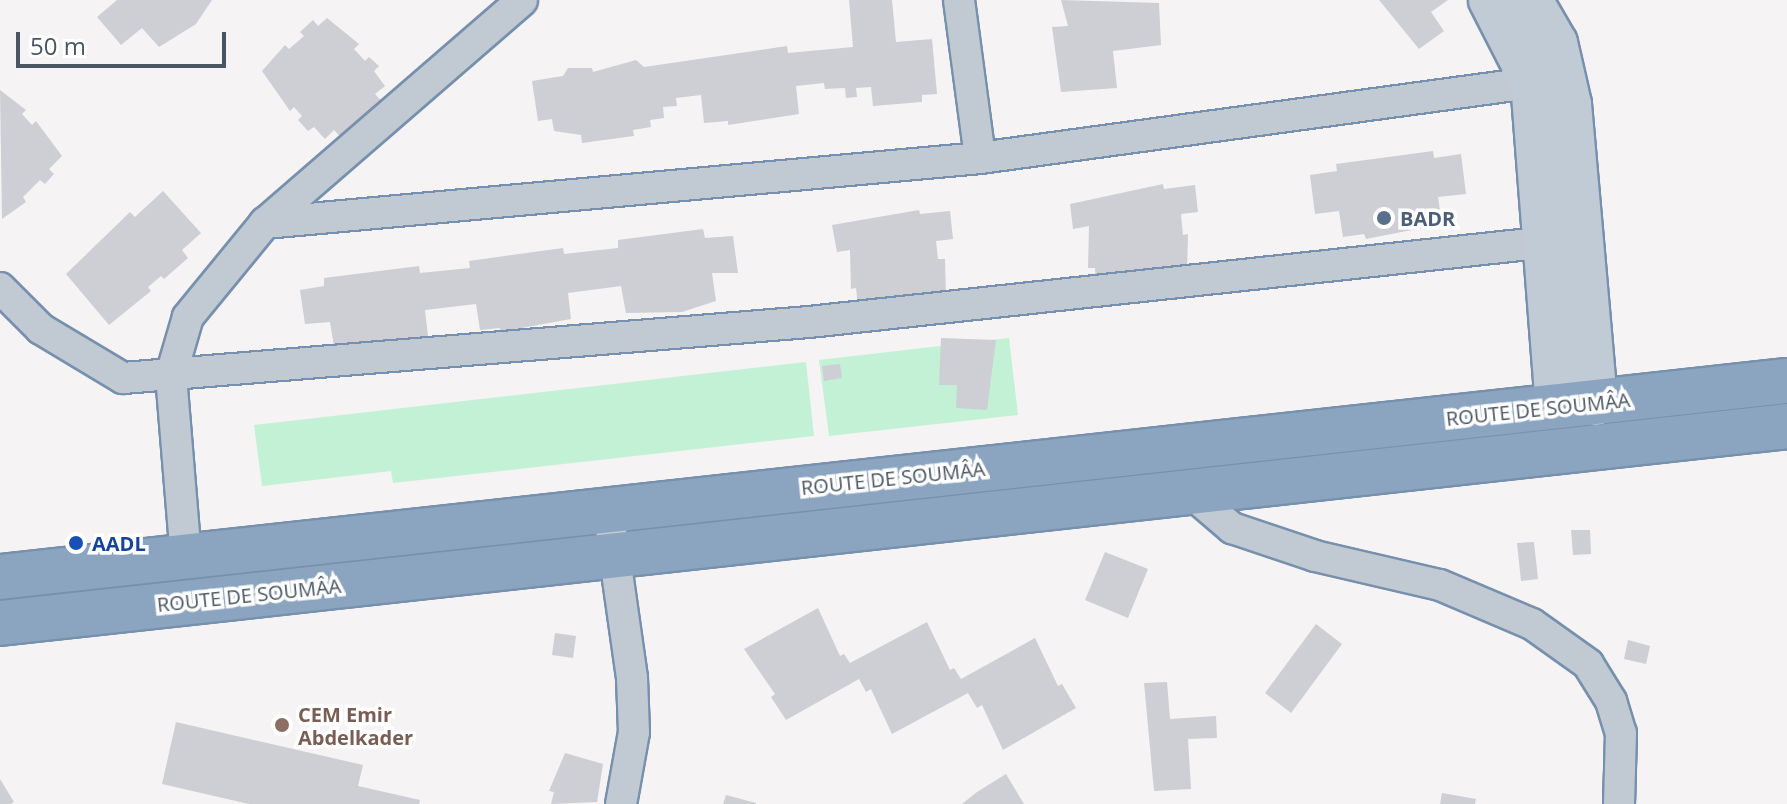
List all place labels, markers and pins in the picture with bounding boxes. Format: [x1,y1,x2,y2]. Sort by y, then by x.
place label: BADR [1400,206,1455,230]
marker: BADR [1375,209,1393,227]
place label: AADL [92,531,146,555]
marker: AADL [67,534,85,552]
place label: CEM Emir Abdelkader [298,702,413,749]
marker: CEM Emir Abdelkader [273,716,291,734]

